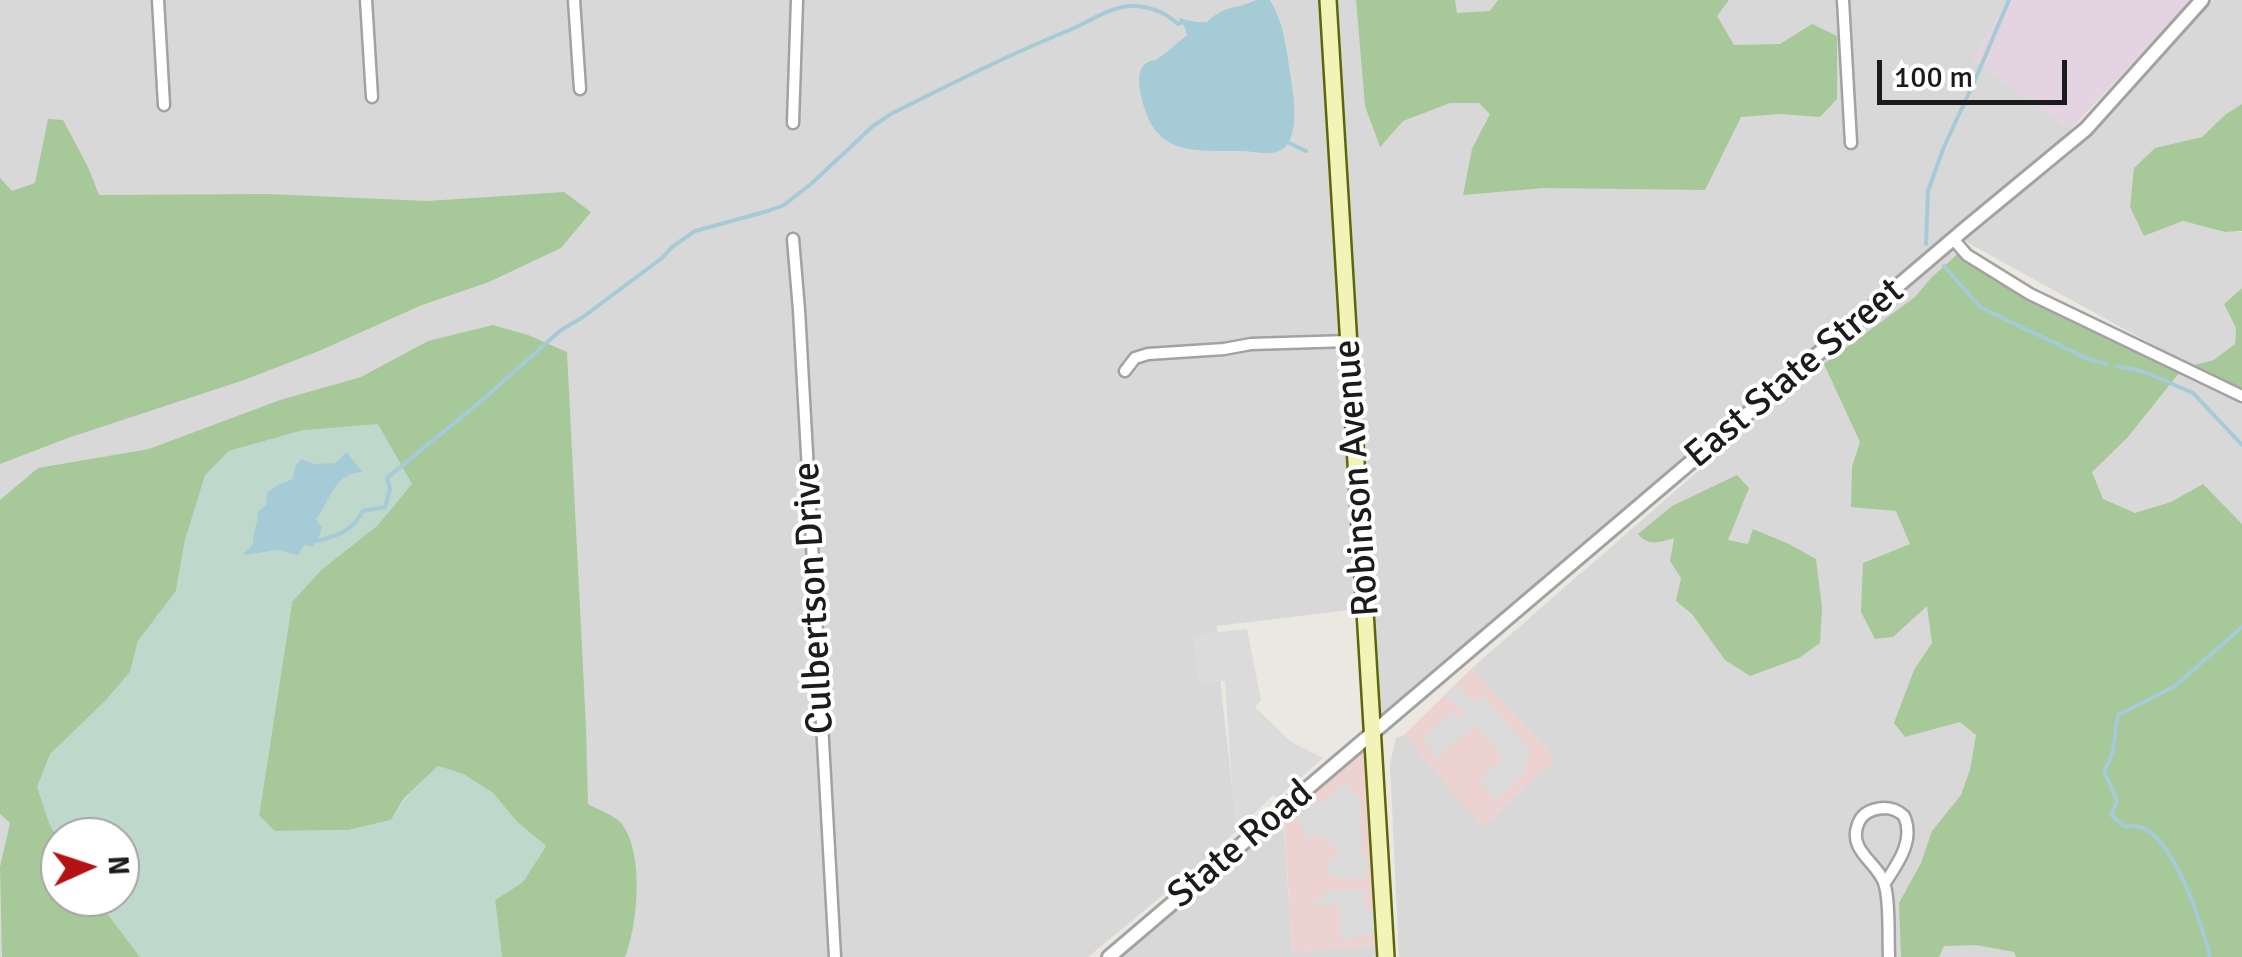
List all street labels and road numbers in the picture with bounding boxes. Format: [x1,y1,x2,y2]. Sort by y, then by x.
street label: East State Street [1676,269,1914,479]
street label: Robinson Avenue [1326,338,1390,618]
street label: Culbertson Drive [785,461,845,735]
street label: State Road [1159,771,1323,919]

